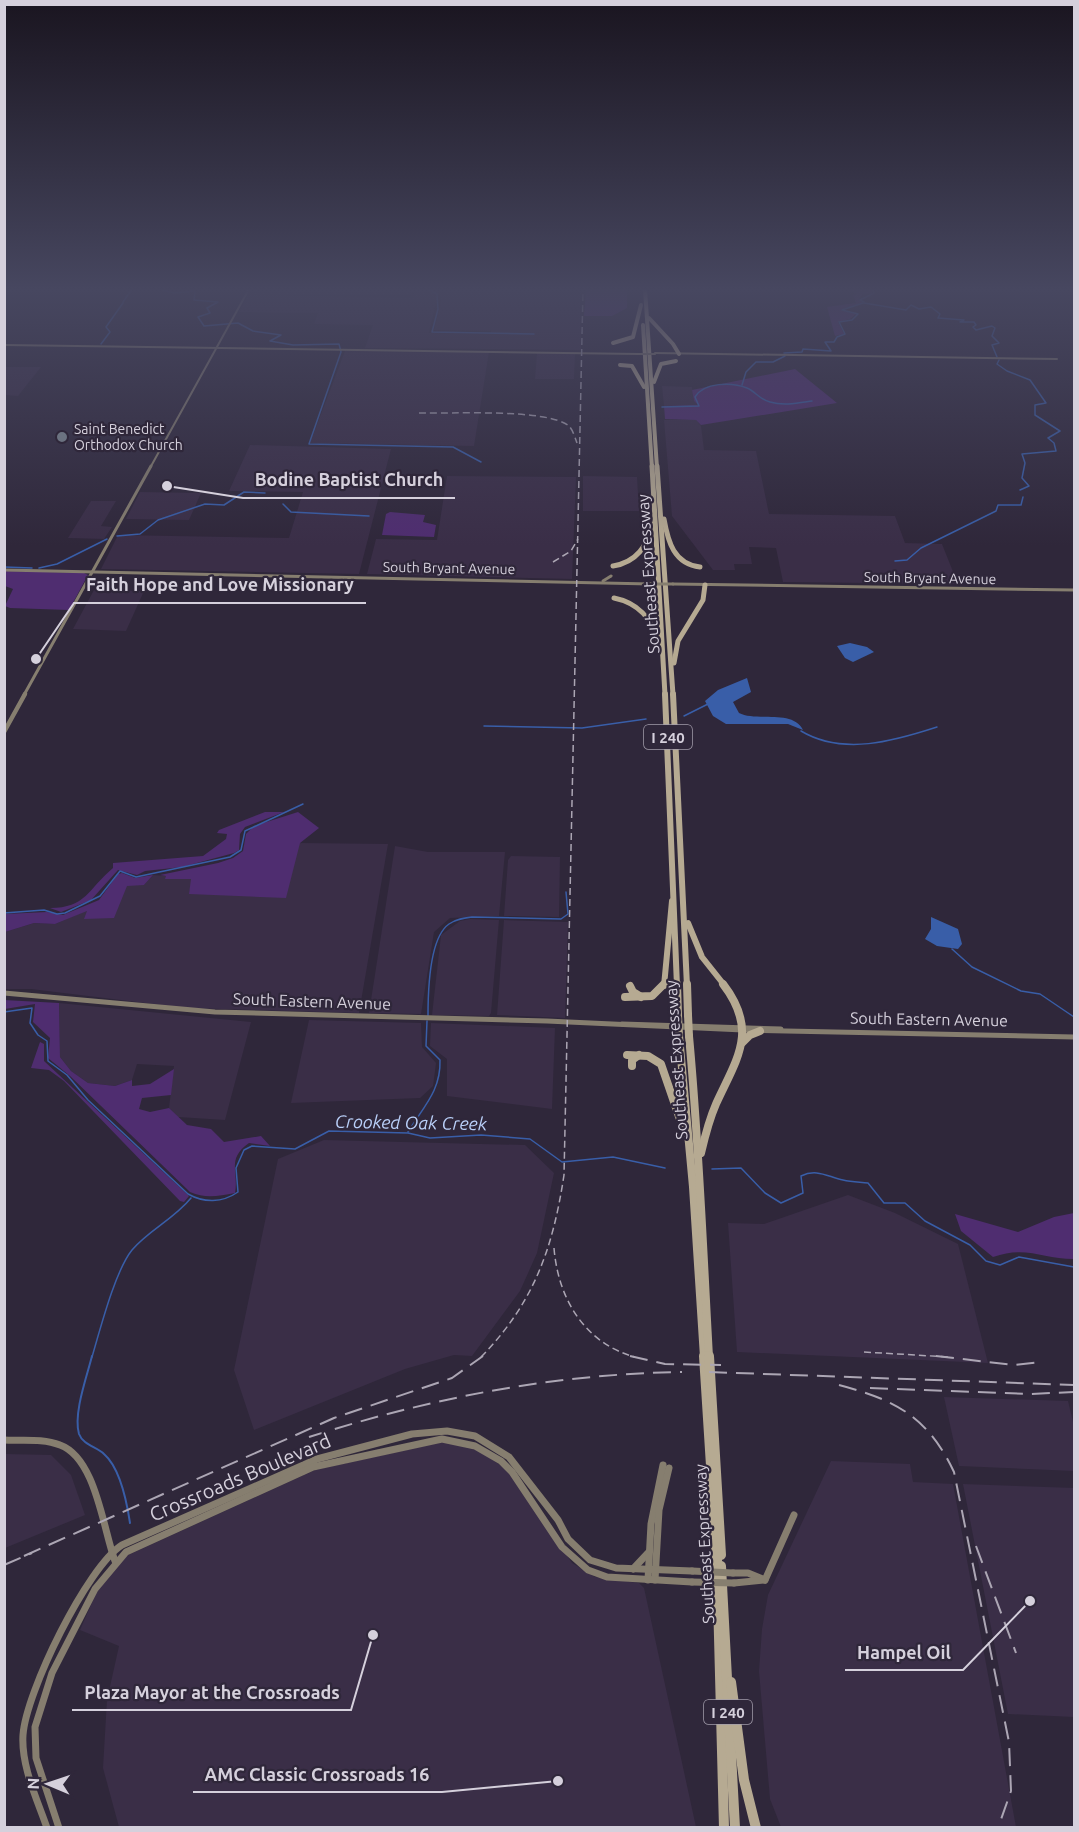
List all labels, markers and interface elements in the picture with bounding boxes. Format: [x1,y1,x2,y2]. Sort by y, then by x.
place label: Saint Benedict Orthodox Church [74,421,183,453]
marker: Saint Benedict Orthodox Church [55,430,69,444]
callout: Bodine Baptist Church [243,462,455,498]
text: Bodine Baptist Church [255,469,443,489]
street label: Southeast Expressway [633,493,663,654]
street label: South Bryant Avenue [383,559,515,577]
callout: Faith Hope and Love Missionary [74,567,366,603]
street label: South Bryant Avenue [864,569,996,587]
text: Faith Hope and Love Missionary [86,574,354,594]
road number: I 240 [644,725,692,749]
street label: Southeast Expressway [661,979,691,1140]
street label: South Eastern Avenue [233,989,391,1013]
street label: South Eastern Avenue [850,1009,1008,1029]
water label: Crooked Oak Creek [335,1111,488,1133]
street label: Crossroads Boulevard [146,1428,334,1526]
street label: Southeast Expressway [691,1463,717,1624]
callout: Hampel Oil [845,1634,963,1670]
text: Hampel Oil [857,1642,951,1662]
callout: Plaza Mayor at the Crossroads [72,1674,351,1710]
text: Plaza Mayor at the Crossroads [84,1682,340,1702]
road number: I 240 [704,1700,752,1724]
north arrow [18,1754,78,1814]
callout: AMC Classic Crossroads 16 [193,1756,442,1792]
text: AMC Classic Crossroads 16 [205,1764,429,1784]
text: N [24,1777,42,1790]

